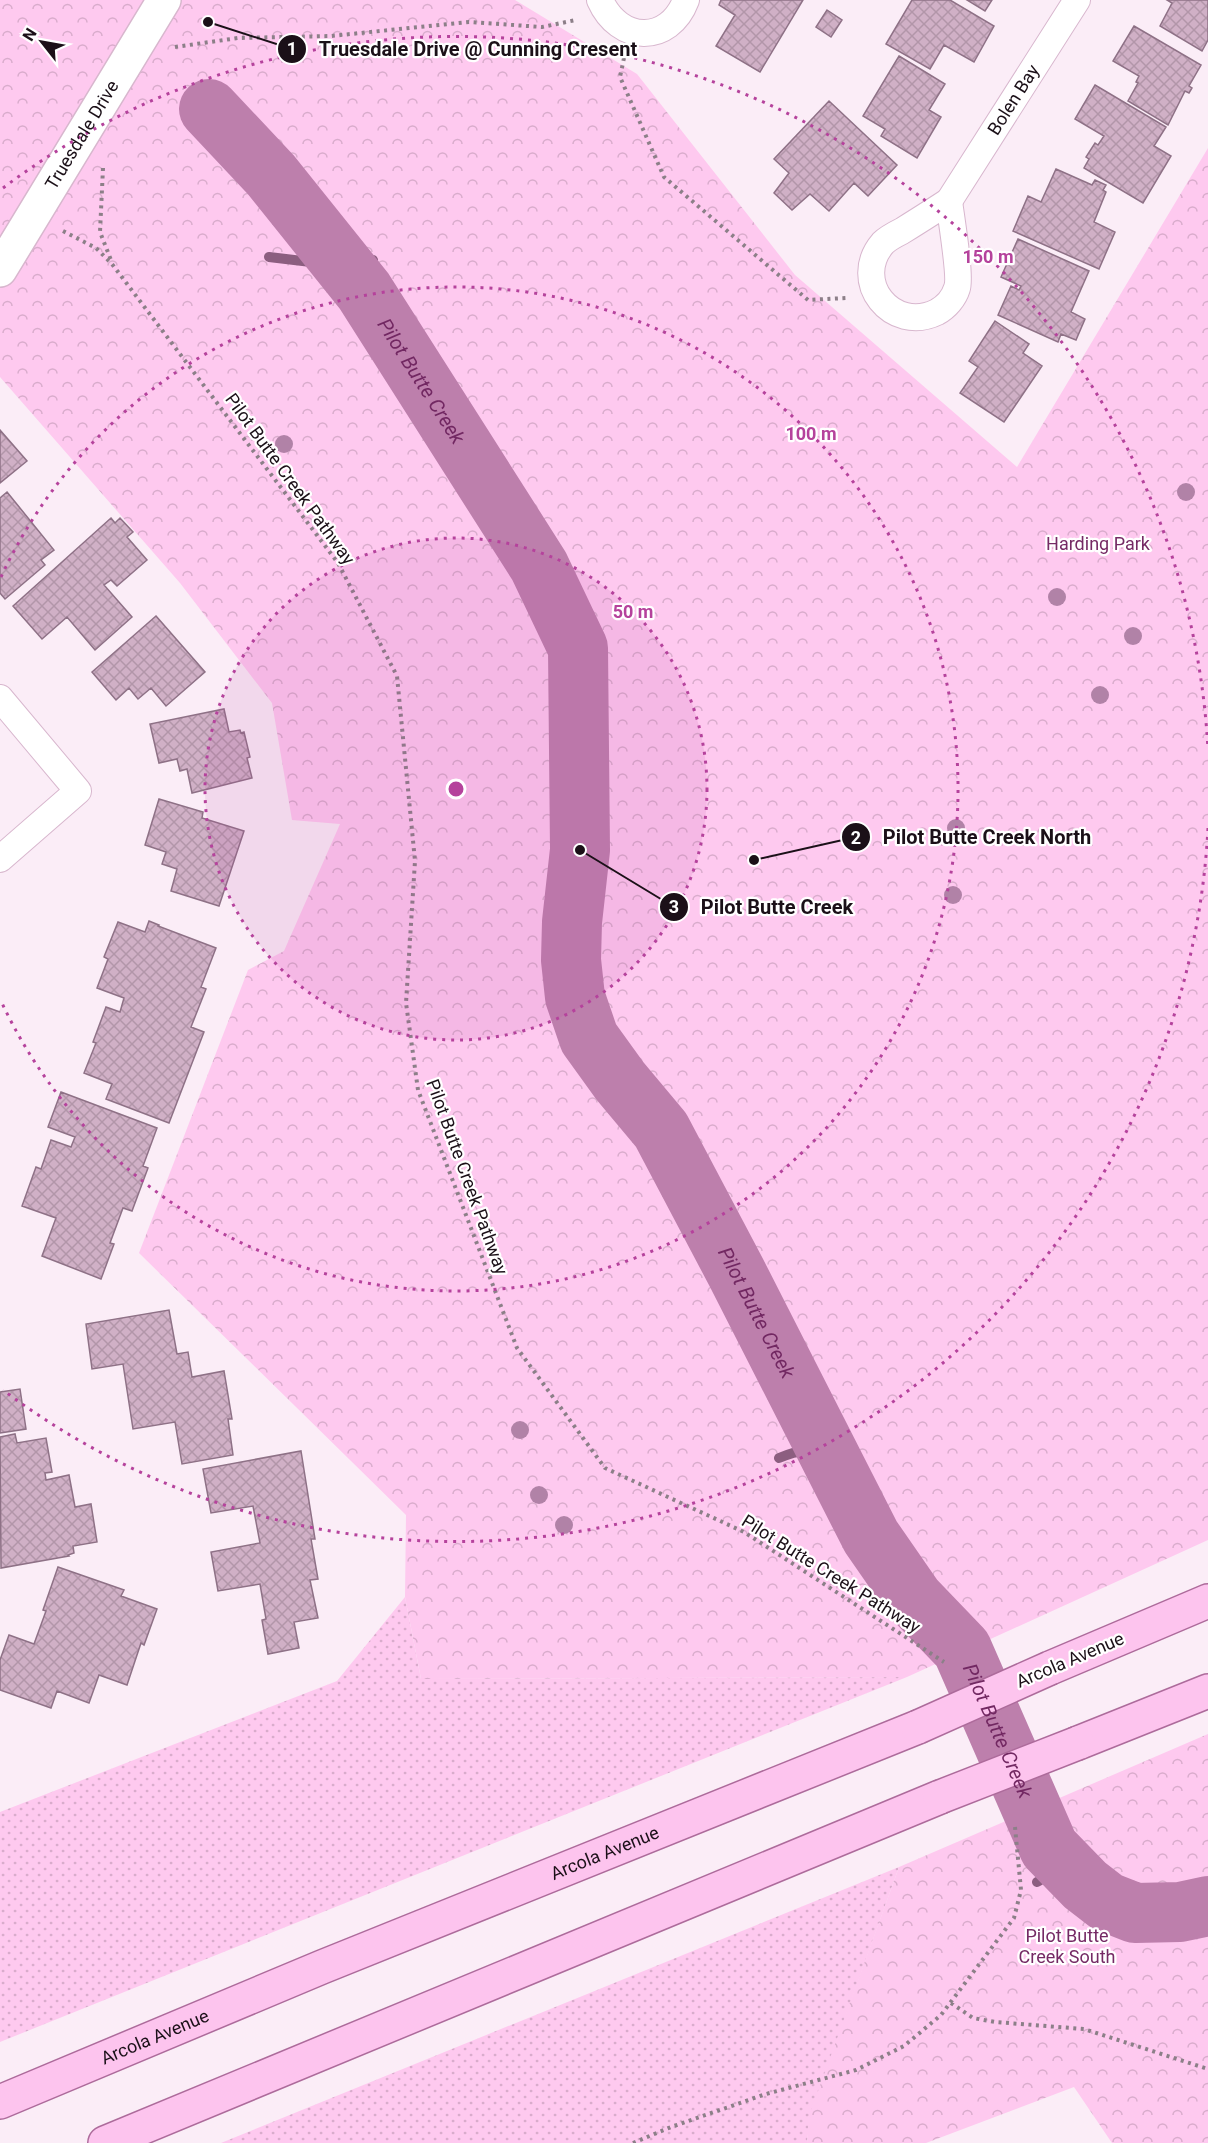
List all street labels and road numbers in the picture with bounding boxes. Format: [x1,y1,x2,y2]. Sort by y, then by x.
street label: Bolen Bay [983,60,1043,139]
street label: Truesdale Drive [40,76,123,193]
street label: Pilot Butte Creek Pathway [221,389,360,569]
street label: Pilot Butte Creek Pathway [422,1076,513,1278]
street label: Pilot Butte Creek Pathway [738,1510,925,1637]
street label: Arcola Avenue [1013,1627,1127,1692]
street label: Arcola Avenue [547,1821,662,1884]
street label: Arcola Avenue [98,2005,212,2068]

